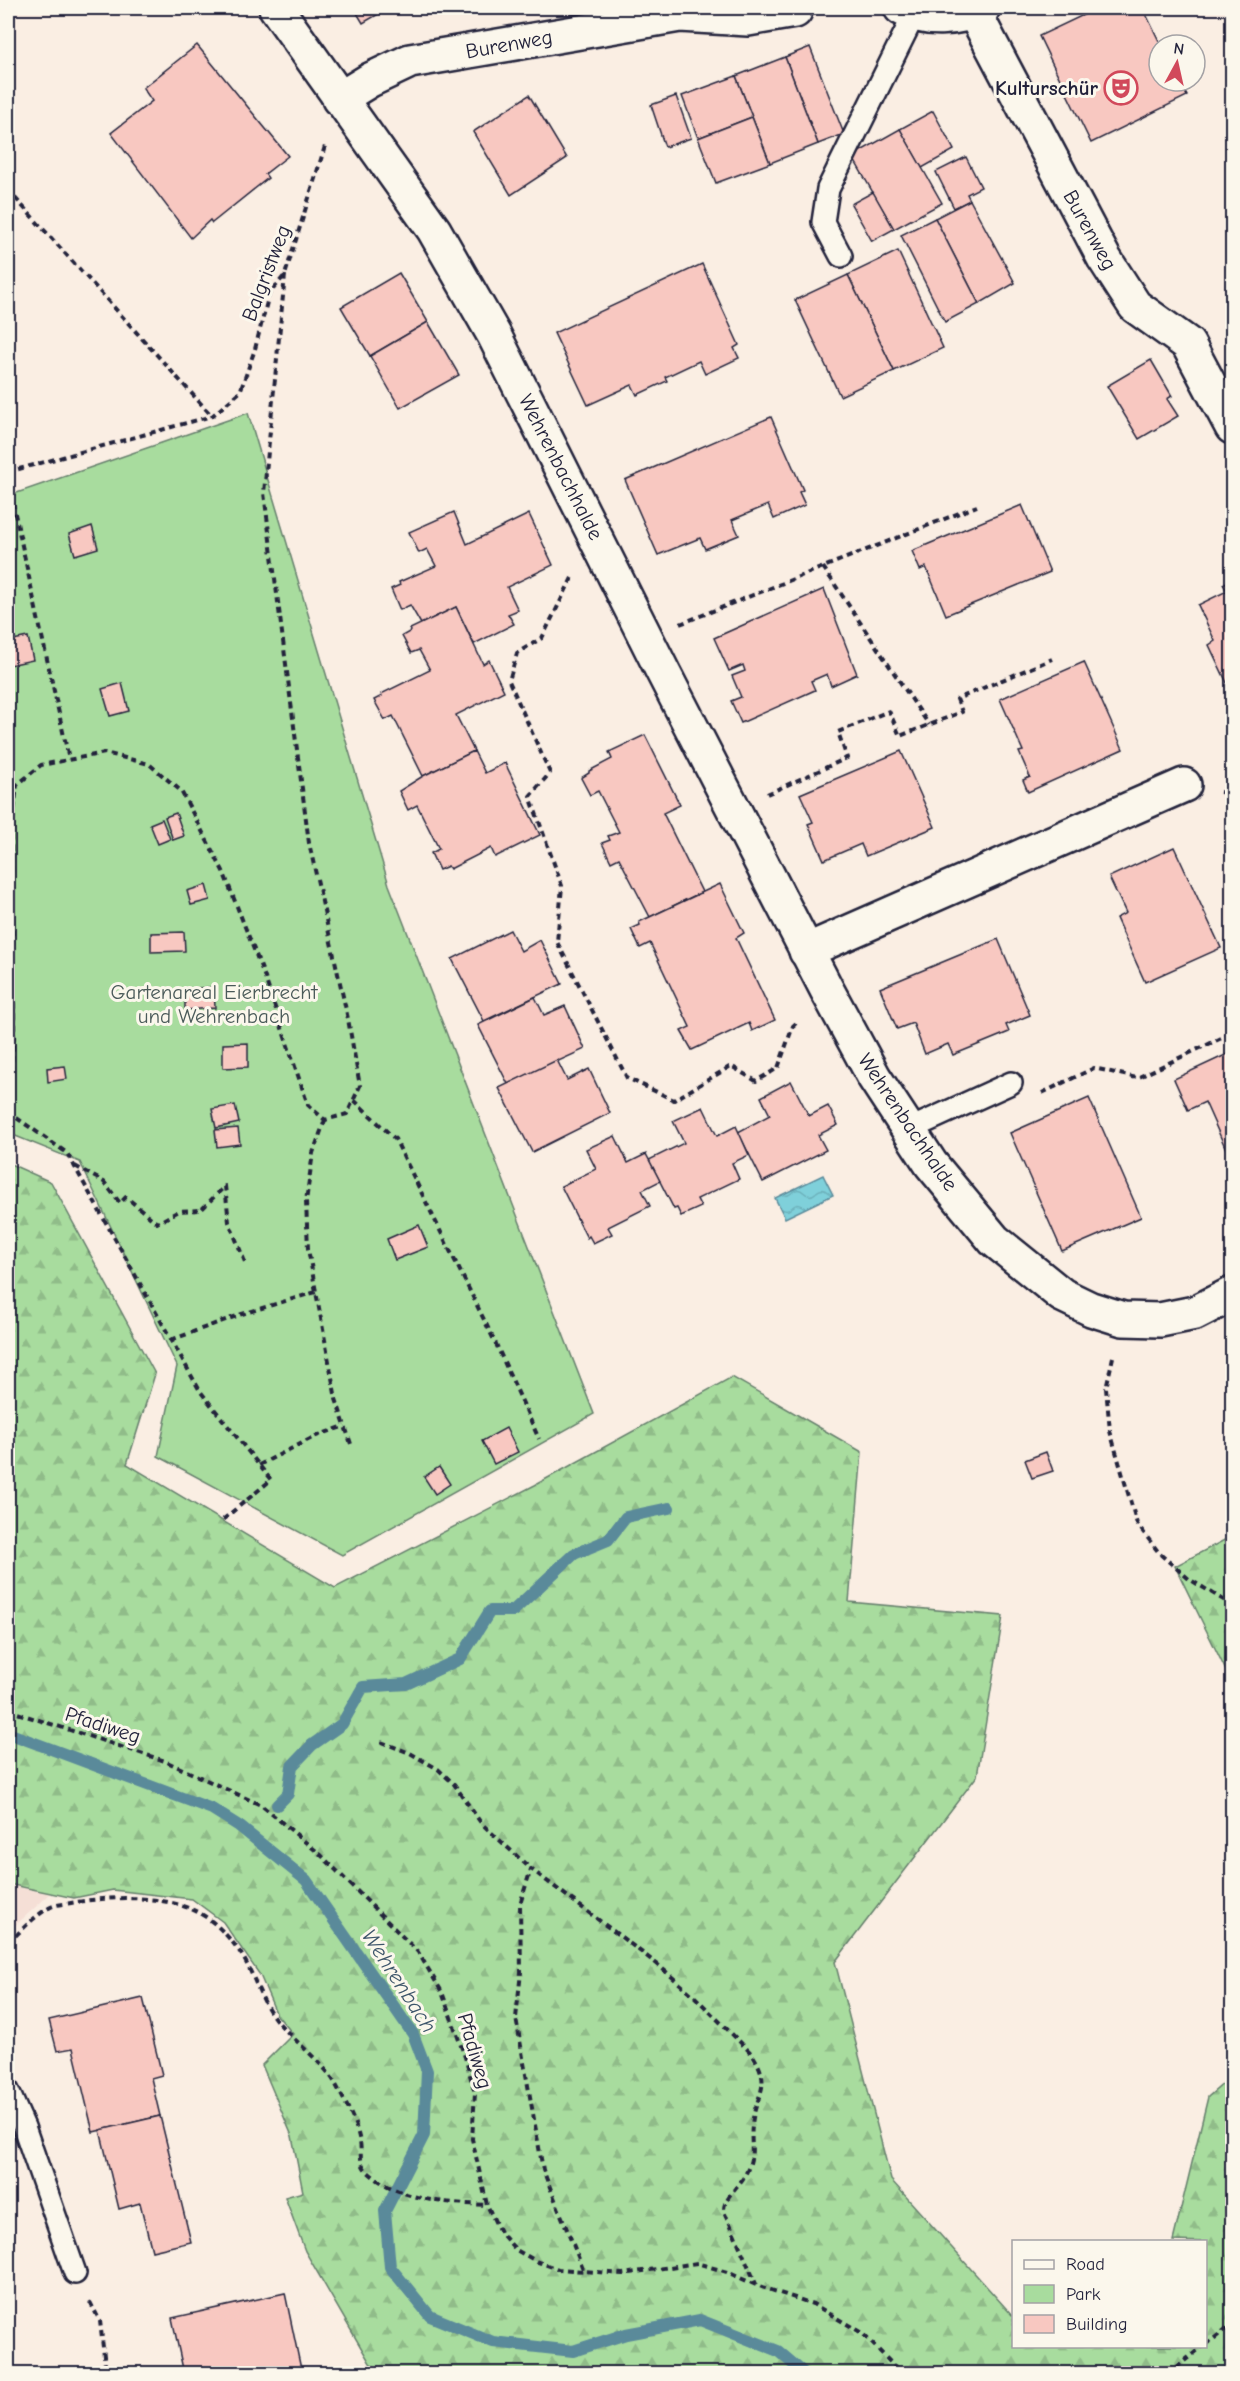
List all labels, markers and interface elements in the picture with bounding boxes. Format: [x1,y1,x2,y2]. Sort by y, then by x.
street label: Burenweg [464,25,554,63]
north arrow [1147,33,1207,93]
text: N [1173,39,1185,59]
theatre icon: Kulturschür [1103,70,1139,106]
place label: Kulturschür [995,76,1099,100]
street label: Burenweg [1058,186,1122,274]
street label: Balgristweg [237,221,295,325]
street label: Wehrenbachhalde [514,390,608,544]
park label: Gartenareal Eierbrecht und Wehrenbach [111,980,318,1028]
street label: Wehrenbachhalde [853,1049,963,1195]
street label: Pfadiweg [62,1702,144,1748]
water label: Wehrenbach [356,1924,442,2038]
street label: Pfadiweg [453,2010,497,2092]
legend [1012,2240,1207,2348]
text: Road [1066,2254,1105,2275]
text: Park [1066,2284,1101,2305]
text: Building [1066,2314,1128,2335]

